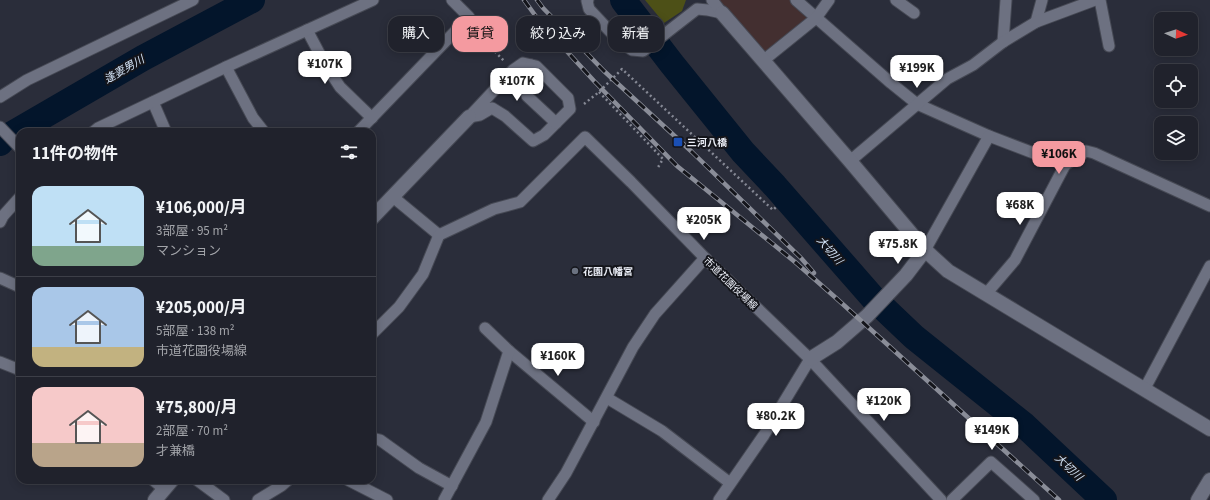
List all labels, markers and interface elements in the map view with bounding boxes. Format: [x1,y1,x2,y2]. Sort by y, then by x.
north arrow [1154,12,1198,56]
map controls [1154,12,1198,160]
chip: 購入 [388,16,444,52]
chip: 賃貸 [452,16,508,52]
chip: 絞り込み [516,16,600,52]
chip: 新着 [608,16,664,52]
water label: 逢妻男川 [101,51,148,87]
pin: ¥107K [297,51,353,85]
text: ¥107K [307,55,343,73]
pin: ¥199K [889,55,945,89]
text: ¥199K [899,59,935,77]
button: locate [1154,64,1198,108]
pin: ¥107K [489,68,545,102]
text: ¥107K [499,72,535,90]
button: layers [1154,116,1198,160]
marker: 三河八橋 [672,136,684,148]
place label: 三河八橋 [687,136,727,150]
icon: filters [338,141,360,163]
pin: ¥106K [1031,141,1087,175]
text: 11件の物件 [32,142,118,166]
text: ¥106K [1041,145,1077,163]
pin: ¥68K [996,192,1044,226]
text: ¥106,000/月 [156,196,247,220]
text: ¥68K [1006,196,1034,214]
icon: home [64,202,112,250]
pin: ¥205K [676,207,732,241]
text: ¥205K [686,211,722,229]
text: 3部屋 · 95 m² [156,222,228,240]
pin: ¥75.8K [865,231,931,265]
water label: 大切川 [813,233,847,268]
text: ¥75.8K [878,235,918,253]
text: マンション [156,242,221,260]
street label: 市道花園役場線 [700,254,760,313]
place label: 花園八幡宮 [583,265,633,279]
marker: 花園八幡宮 [570,266,580,276]
text: ¥205,000/月 [156,296,247,320]
icon: home [64,303,112,351]
text: 5部屋 · 138 m² [156,322,234,340]
text: 市道花園役場線 [156,342,247,360]
pin: ¥160K [530,343,586,377]
text: ¥160K [540,347,576,365]
pin: ¥120K [856,388,912,422]
text: ¥120K [866,392,902,410]
text: ¥75,800/月 [156,396,238,420]
icon: home [64,403,112,451]
pin: ¥80.2K [743,403,809,437]
text: ¥80.2K [756,407,796,425]
pin: ¥149K [964,417,1020,451]
text: ¥149K [974,421,1010,439]
text: 2部屋 · 70 m² [156,422,228,440]
text: 才兼橋 [156,442,195,460]
water label: 大切川 [1051,451,1087,485]

